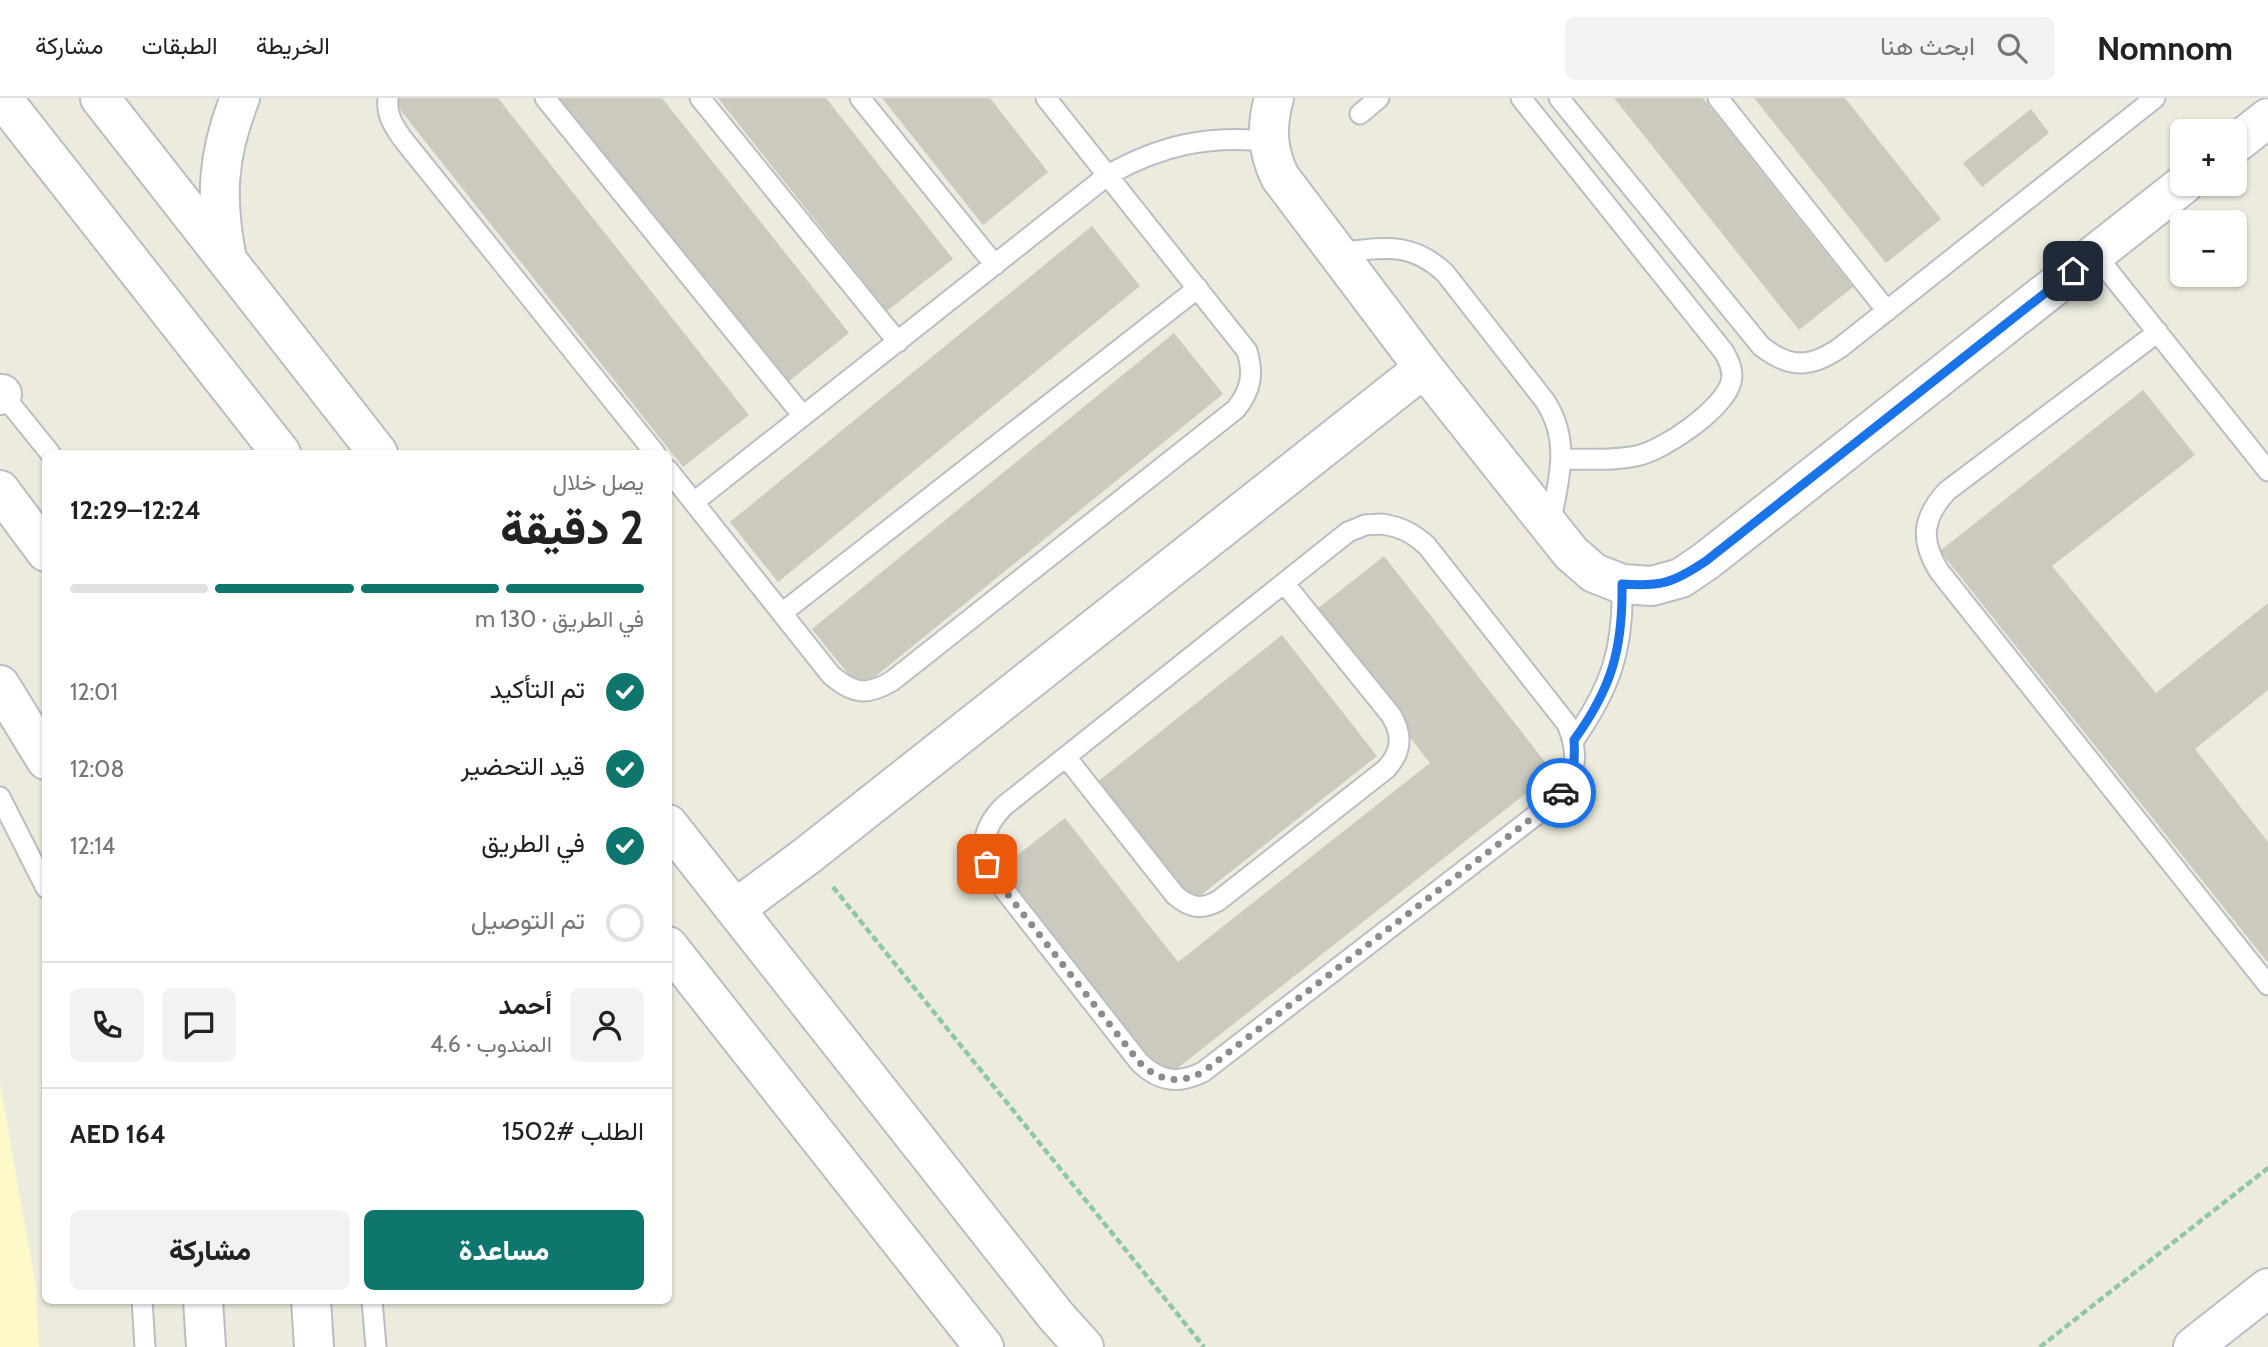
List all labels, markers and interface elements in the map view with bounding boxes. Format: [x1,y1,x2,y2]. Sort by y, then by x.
search box [1565,17,2055,80]
text: Nomnom [2097,28,2233,68]
icon: search [1993,29,2031,67]
text: ابحث هنا [1880,30,1975,62]
text: مشاركة [35,31,103,60]
text: الطبقات [141,31,218,60]
text: الخريطة [256,31,330,60]
map controls [2170,119,2247,287]
button: + [2170,119,2247,196]
button: − [2170,210,2247,287]
pin [2043,241,2103,301]
icon: home [2054,252,2092,290]
text: يصل خلال [552,468,644,496]
text: 12:24–12:29 [70,494,201,526]
text: 2 دقيقة [500,500,644,556]
text: في الطريق · 130 m [475,605,644,633]
text: تم التأكيد [490,673,585,705]
icon: check [606,673,644,711]
text: 12:01 [70,678,118,706]
text: قيد التحضير [461,750,585,782]
icon: check [606,750,644,788]
text: 12:08 [70,755,124,783]
courier [1526,758,1596,828]
icon: car [1542,774,1580,812]
text: في الطريق [481,827,585,859]
icon: check [606,827,644,865]
text: 12:14 [70,832,115,860]
pin [957,834,1017,894]
icon: bag [968,845,1006,883]
text: تم التوصيل [471,904,585,936]
button: phone [70,988,144,1062]
button: chat [162,988,236,1062]
button: person [570,988,644,1062]
text: أحمد [499,989,552,1021]
text: المندوب · 4.6 [430,1030,552,1058]
text: الطلب #1502 [502,1115,644,1147]
text: AED 164 [70,1118,166,1150]
button: مشاركة [70,1210,350,1290]
button: مساعدة [364,1210,644,1290]

